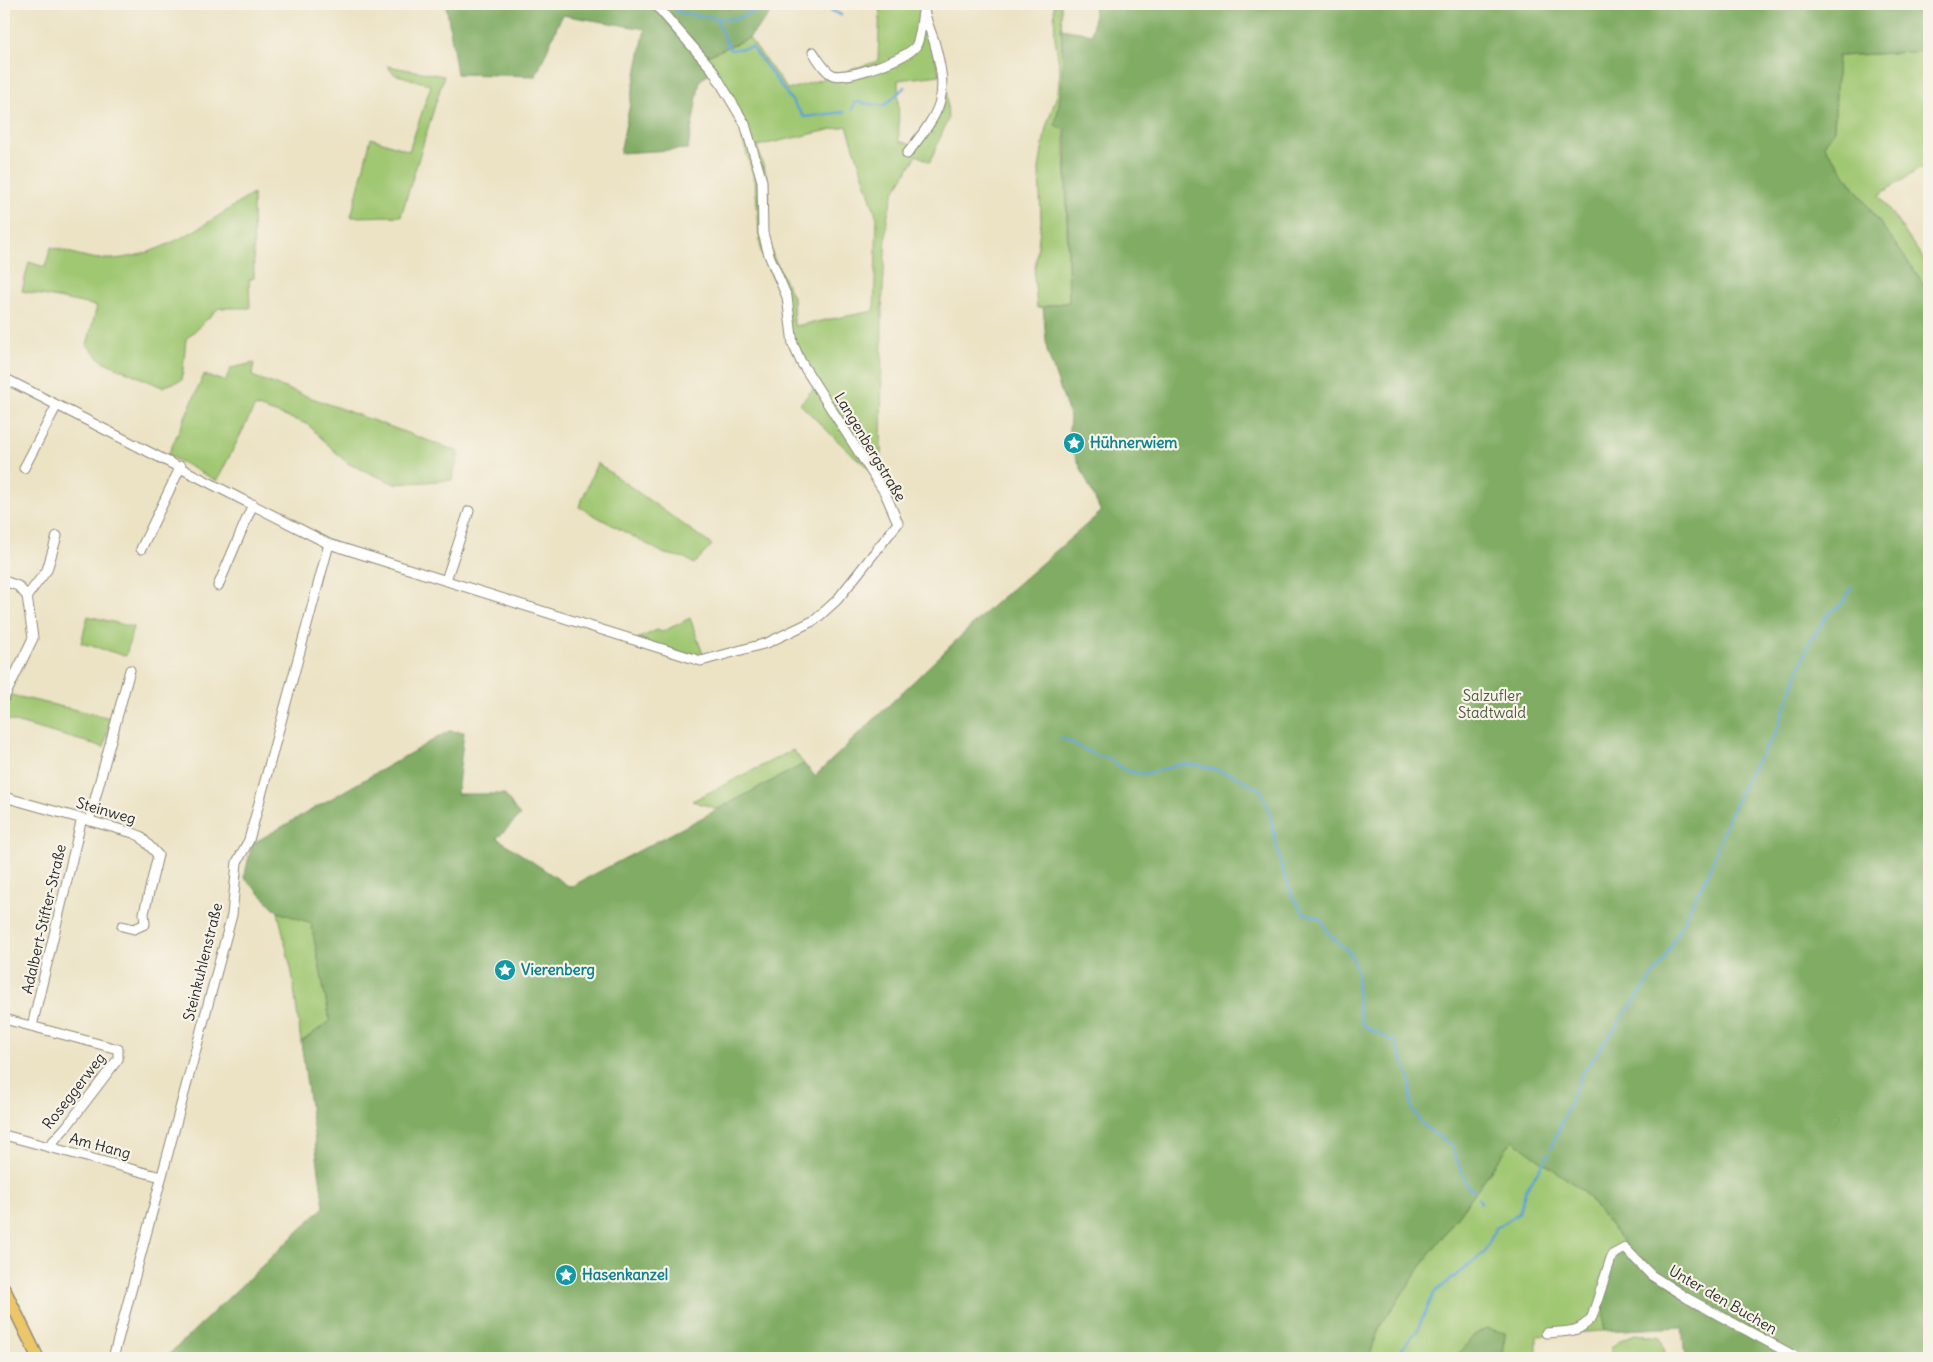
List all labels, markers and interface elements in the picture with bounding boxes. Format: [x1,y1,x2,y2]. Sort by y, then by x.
street label: Langenbergstraße [830,389,910,505]
place icon: Hühnerwiem [1062,431,1086,455]
place label: Hühnerwiem [1090,433,1177,452]
park label: Salzufler Stadtwald [1458,686,1526,722]
street label: Steinweg [74,793,138,828]
street label: Adalbert-Stifter-Straße [17,842,70,996]
street label: Steinkuhlenstraße [179,901,226,1023]
place icon: Vierenberg [493,958,517,982]
place label: Vierenberg [521,960,595,980]
street label: Roseggerweg [38,1049,109,1133]
street label: Am Hang [67,1128,133,1163]
street label: Unter den Buchen [1666,1261,1781,1338]
place icon: Hasenkanzel [554,1263,578,1287]
place label: Hasenkanzel [582,1265,668,1284]

